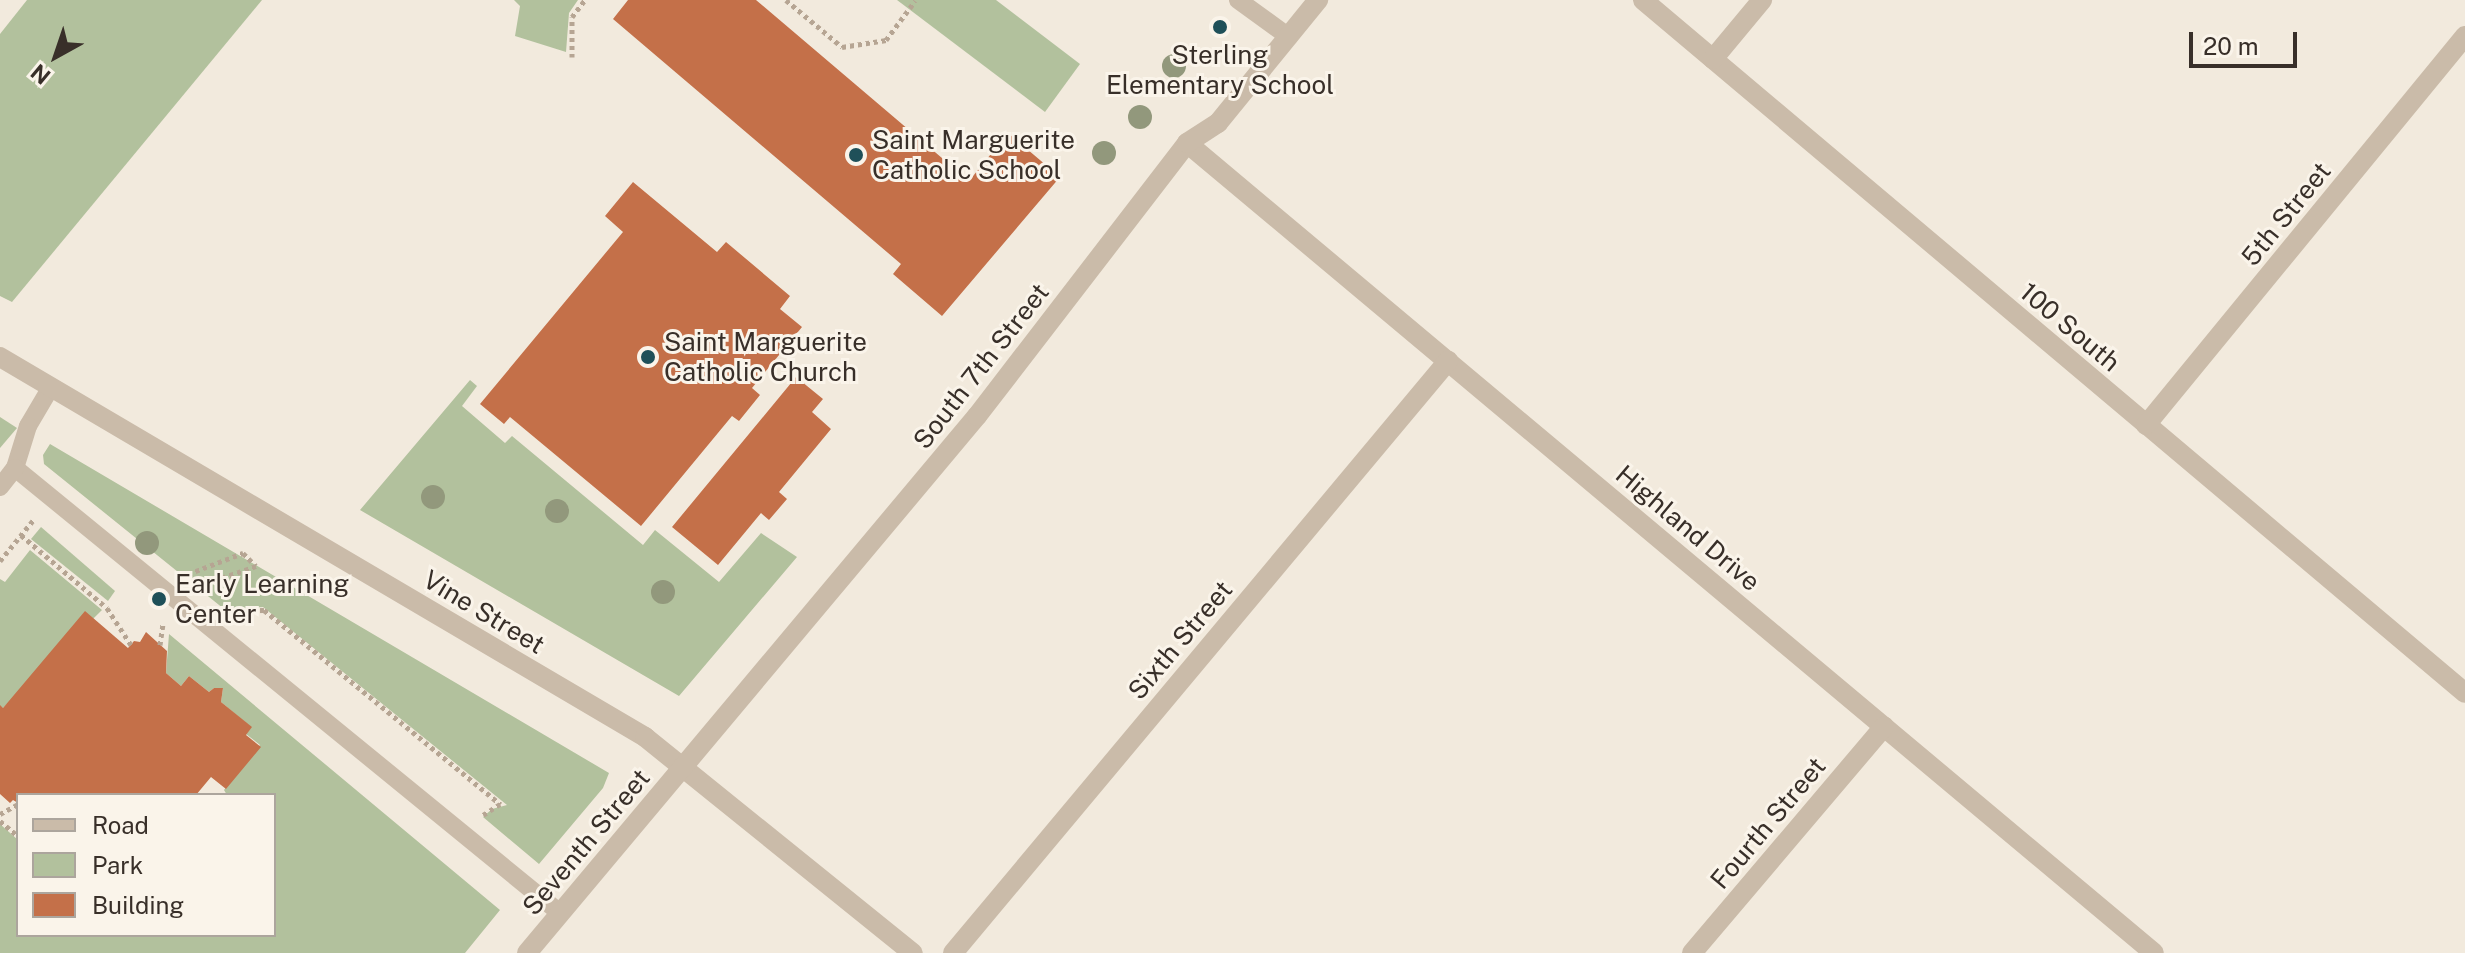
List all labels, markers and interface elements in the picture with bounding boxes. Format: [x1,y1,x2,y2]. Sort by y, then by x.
north arrow [16,16,96,96]
scale bar [2193,16,2301,66]
marker: Sterling Elementary School [1211,18,1229,36]
text: 20 m [2203,32,2259,60]
place label: Sterling Elementary School [1106,39,1334,100]
text: N [26,59,56,90]
place label: Saint Marguerite Catholic School [872,124,1075,186]
marker: Saint Marguerite Catholic School [847,146,865,164]
street label: 5th Street [2235,156,2337,272]
street label: 100 South [2014,276,2126,378]
street label: South 7th Street [907,277,1055,455]
place label: Saint Marguerite Catholic Church [664,326,867,388]
marker: Saint Marguerite Catholic Church [639,348,657,366]
street label: Highland Drive [1610,459,1766,597]
street label: Vine Street [418,564,550,660]
place label: Early Learning Center [175,568,349,630]
street label: Sixth Street [1121,574,1239,706]
marker: Early Learning Center [150,590,168,608]
street label: Fourth Street [1704,751,1832,895]
street label: Seventh Street [516,763,656,921]
legend [16,793,276,937]
text: Road [92,811,149,839]
text: Park [92,851,143,879]
text: Building [92,891,184,919]

